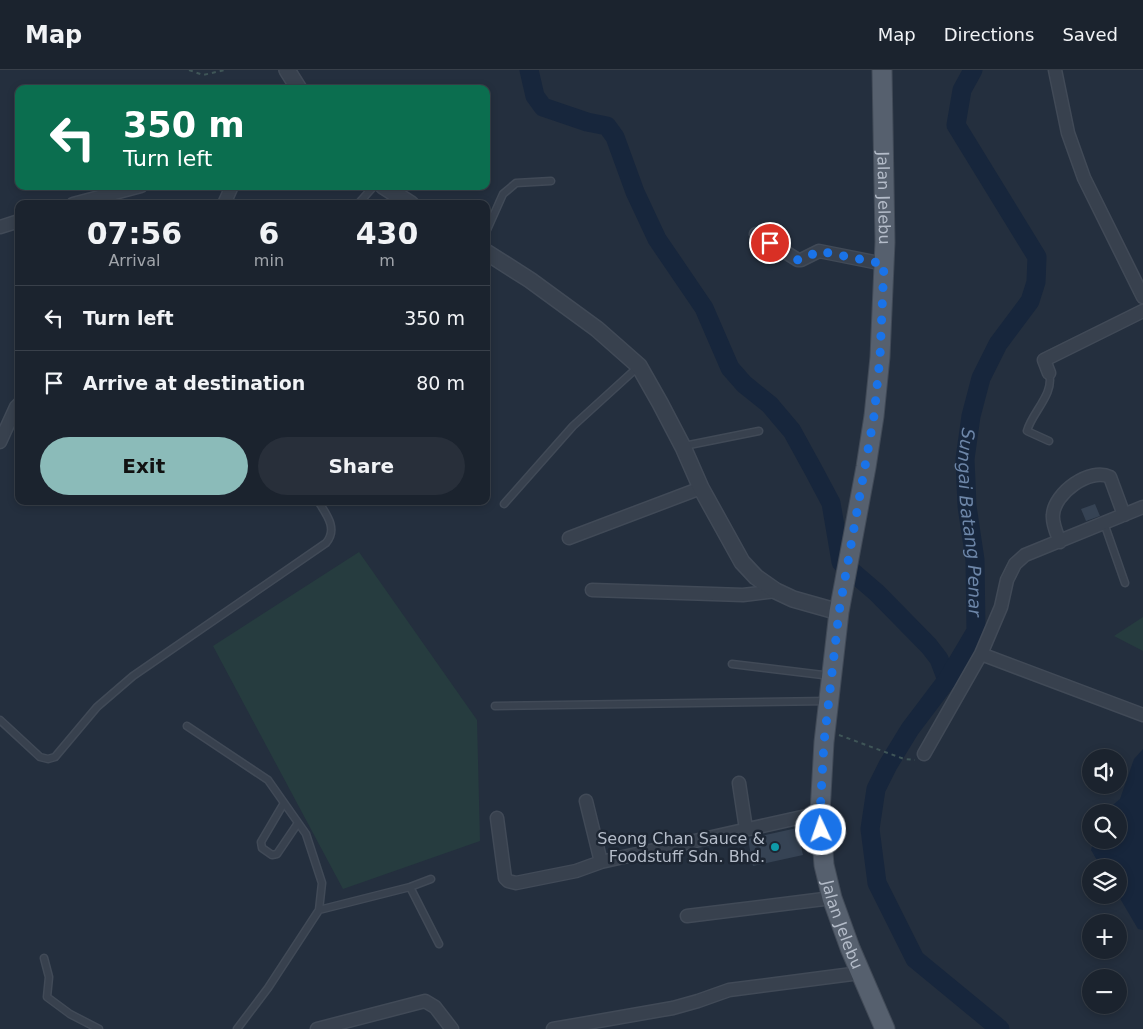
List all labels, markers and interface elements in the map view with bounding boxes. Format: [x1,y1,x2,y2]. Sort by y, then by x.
text: Map [25,21,82,49]
text: Map [878,24,916,45]
text: Directions [944,24,1034,45]
text: Saved [1062,24,1118,45]
icon: left [40,105,105,170]
text: 350 m [123,105,245,145]
text: Turn left [123,146,212,171]
street label: Jalan Jelebu [874,150,895,245]
text: 07:56 [87,216,182,251]
text: 6 [258,216,279,251]
text: 430 [356,216,418,251]
pin [749,222,791,264]
icon: arrive [756,229,784,257]
text: Arrival [108,251,160,270]
text: min [254,251,284,270]
text: m [379,251,395,270]
icon: left [40,304,68,332]
text: Turn left [83,307,174,329]
text: 350 m [404,307,465,329]
icon: arrive [40,369,68,397]
text: Arrive at destination [83,372,305,394]
text: 80 m [416,372,465,394]
water label: Sungai Batang Penar [954,427,986,618]
button: Exit [40,437,248,495]
button: Share [258,437,465,495]
map controls [1082,749,1127,1014]
button: sound [1082,749,1127,794]
position arrow [794,803,846,855]
button: search [1082,804,1127,849]
place label: Seong Chan Sauce & Foodstuff Sdn. Bhd. [597,829,765,866]
marker: Seong Chan Sauce & Foodstuff Sdn. Bhd. [769,841,781,853]
button: layers [1082,859,1127,904]
street label: Jalan Jelebu [818,877,867,972]
button: + [1082,914,1127,959]
button: − [1082,969,1127,1014]

